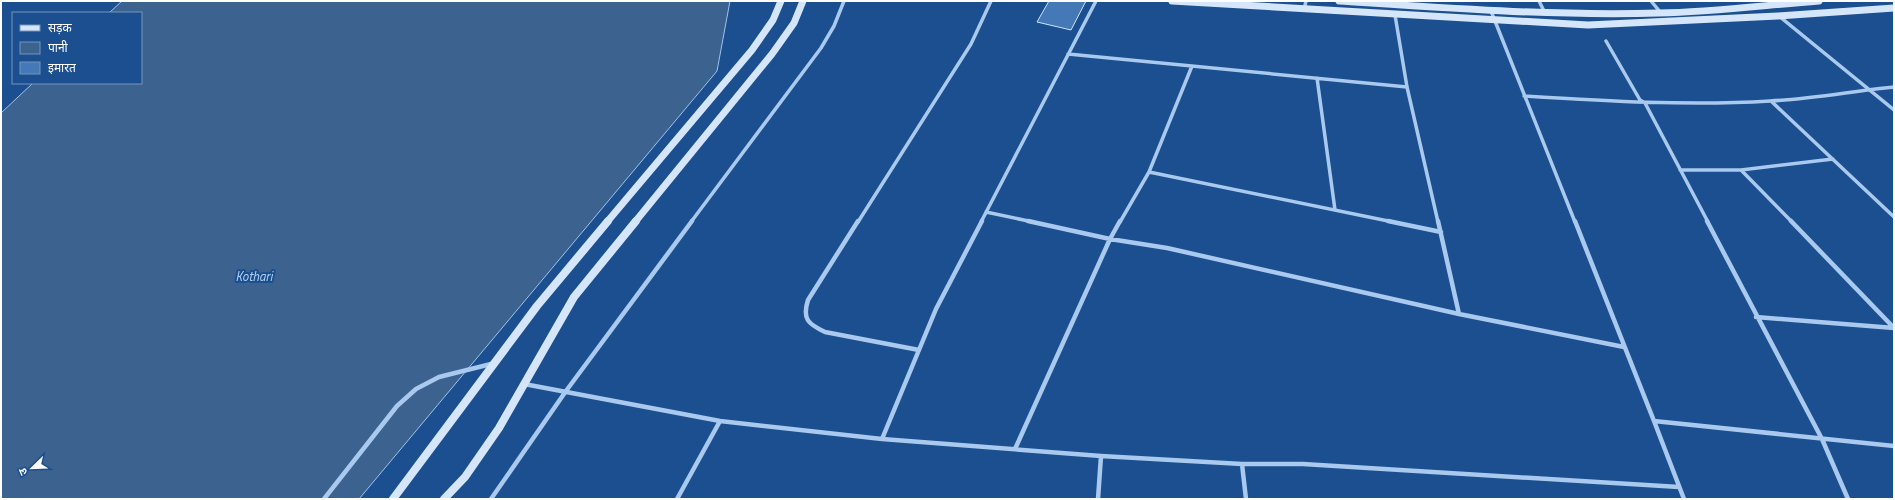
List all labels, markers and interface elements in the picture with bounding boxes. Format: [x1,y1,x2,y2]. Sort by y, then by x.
legend [12,12,142,84]
text: सड़क [48,18,73,37]
text: पानी [48,38,69,57]
text: इमारत [48,58,77,77]
water label: Kothari [236,266,274,286]
north arrow [12,448,52,488]
text: उ [14,465,31,478]

